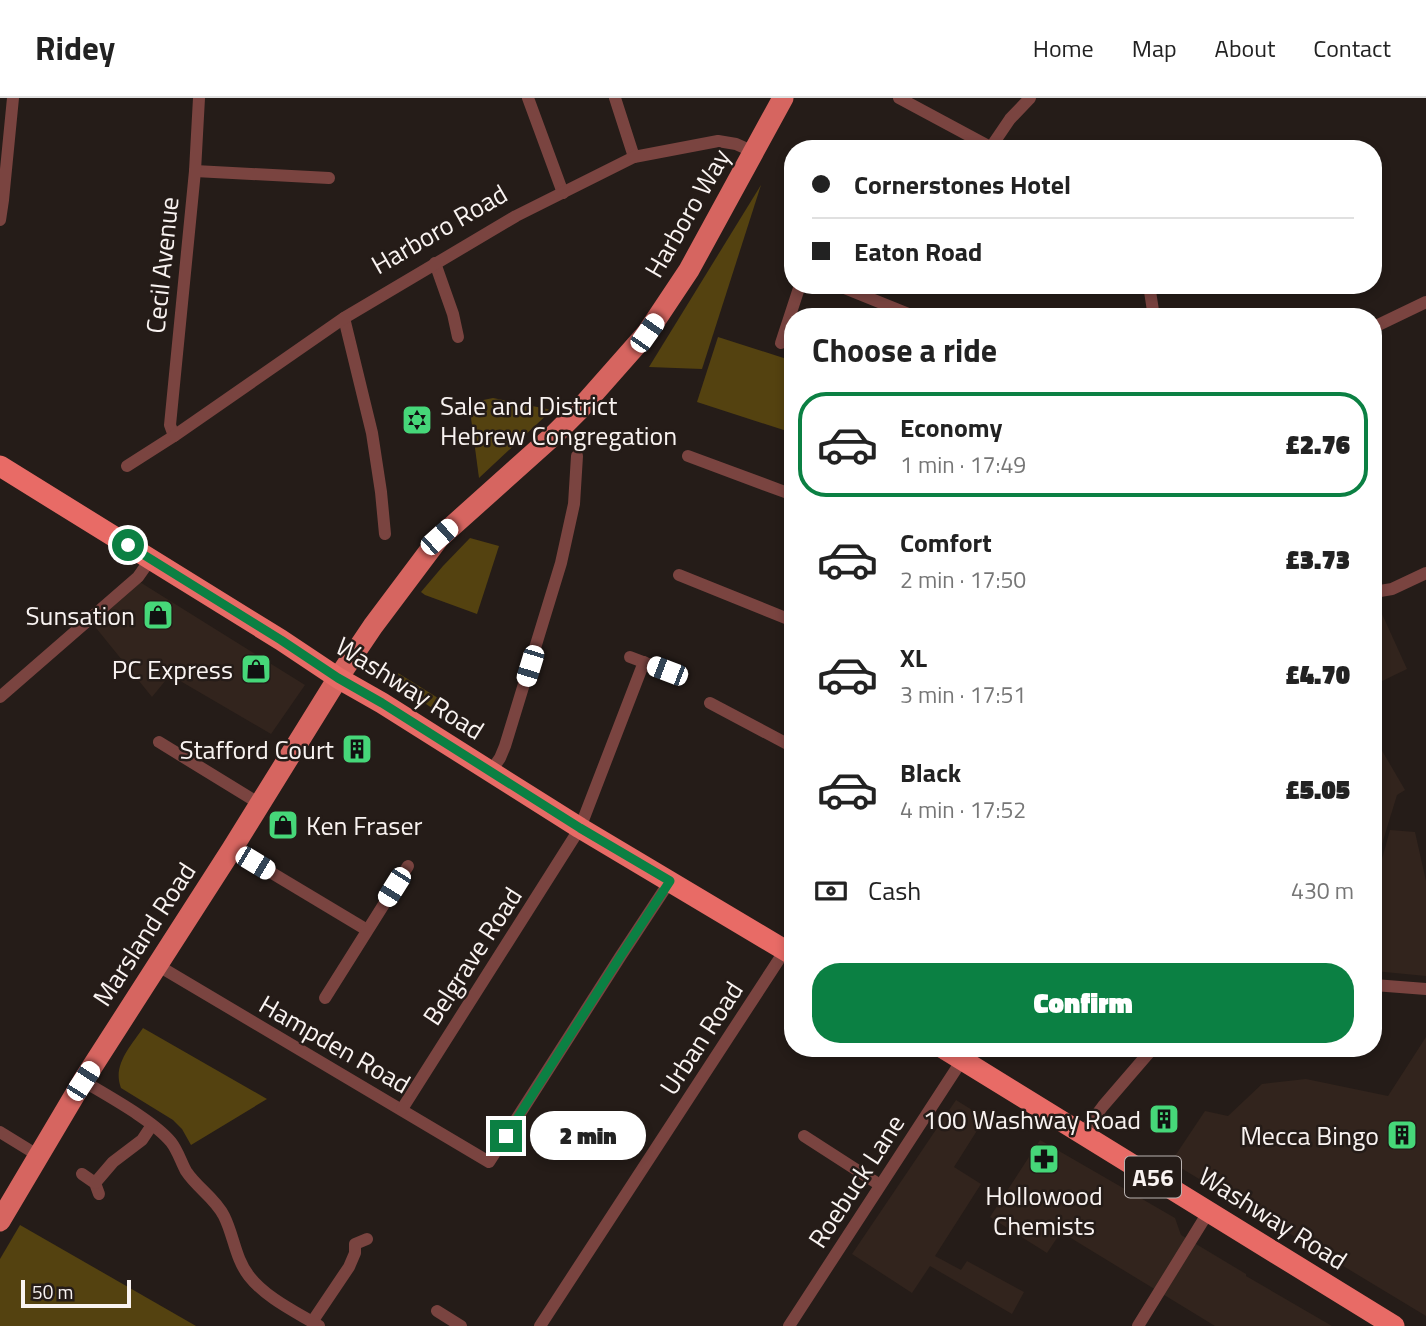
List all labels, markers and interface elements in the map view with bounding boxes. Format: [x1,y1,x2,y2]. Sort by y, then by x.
text: Ridey [35,23,115,73]
text: Home [1033,30,1094,66]
text: Map [1132,30,1177,66]
text: About [1215,30,1275,66]
text: Contact [1313,30,1391,66]
street label: Harboro Way [634,141,740,285]
text: Cornerstones Hotel [854,165,1071,204]
street label: Harboro Road [364,174,514,284]
street label: Cecil Avenue [135,195,189,335]
text: Eaton Road [854,232,982,271]
car [627,310,668,356]
text: Choose a ride [812,326,997,374]
place label: Sale and District Hebrew Congregation [440,386,677,455]
synagogue icon: Sale and District Hebrew Congregation [400,403,434,437]
text: Economy [900,408,1002,447]
icon: car [816,413,879,476]
text: £2.76 [1285,425,1350,464]
text: 1 min · 17:49 [900,447,1026,482]
car [417,515,462,559]
text: Comfort [900,523,992,562]
icon: car [816,528,879,591]
route start [112,529,144,561]
text: £3.73 [1285,540,1350,579]
text: 2 min · 17:50 [900,562,1026,597]
place label: Sunsation [26,596,135,635]
shop icon: Sunsation [141,598,175,632]
street label: Washway Road [328,627,492,749]
text: XL [900,638,927,677]
car [514,643,547,689]
icon: car [816,643,879,706]
place label: PC Express [112,650,233,689]
shop icon: PC Express [239,652,273,686]
car [644,654,691,688]
text: £4.70 [1285,655,1350,694]
text: 3 min · 17:51 [900,677,1026,712]
place label: Stafford Court [180,730,334,769]
building icon: Stafford Court [340,732,374,766]
text: Black [900,753,961,792]
icon: car [816,758,879,821]
text: £5.05 [1285,770,1350,809]
text: 4 min · 17:52 [900,792,1026,827]
place label: Ken Fraser [306,806,423,845]
shop icon: Ken Fraser [266,808,300,842]
car [232,843,279,883]
street label: Marsland Road [83,854,205,1014]
car [374,864,415,910]
text: Cash [868,871,921,910]
icon: cash [812,872,850,910]
text: 430 m [1291,873,1354,908]
street label: Belgrave Road [413,879,531,1033]
button: Confirm [812,963,1354,1043]
street label: Urban Road [650,974,752,1102]
street label: Hampden Road [252,985,418,1103]
car [63,1058,104,1104]
place label: 100 Washway Road [923,1100,1141,1139]
building icon: 100 Washway Road [1147,1102,1181,1136]
street label: Roebuck Lane [798,1107,914,1255]
callout: 2 min [530,1112,646,1160]
place label: Mecca Bingo [1240,1116,1379,1155]
text: 2 min [559,1118,617,1153]
building icon: Mecca Bingo [1385,1118,1419,1152]
route end [490,1120,522,1152]
pharmacy icon: Hollowood Chemists [1027,1142,1061,1176]
road number: A56 [1125,1156,1181,1198]
street label: Washway Road [1191,1157,1355,1279]
place label: Hollowood Chemists [985,1176,1103,1245]
scale bar [21,1277,131,1309]
text: 50 m [32,1277,73,1306]

